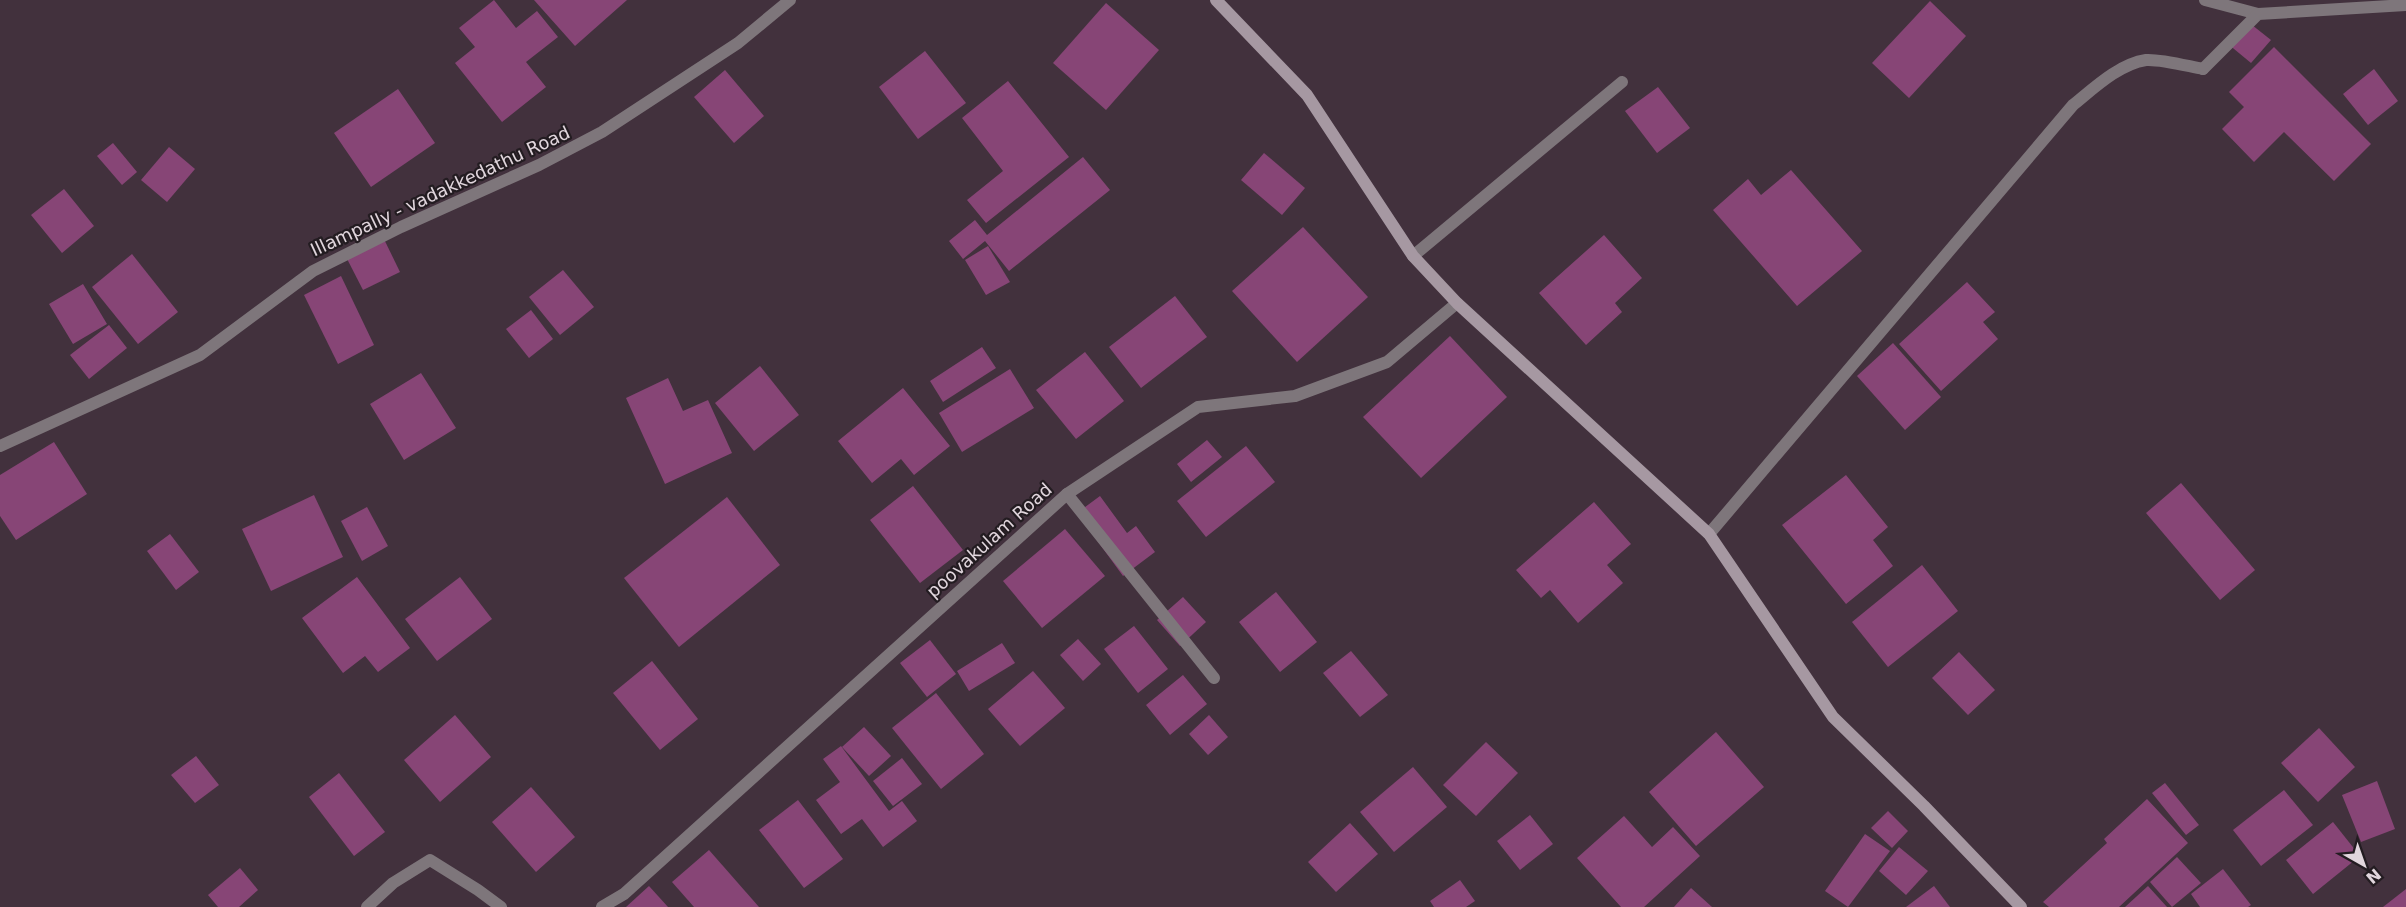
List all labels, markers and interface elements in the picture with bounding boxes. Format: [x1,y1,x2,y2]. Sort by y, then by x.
street label: Illampally - vadakkedathu Road [307,122,573,260]
street label: poovakulam Road [922,478,1056,602]
north arrow [2334,835,2394,895]
text: N [2362,865,2385,888]

